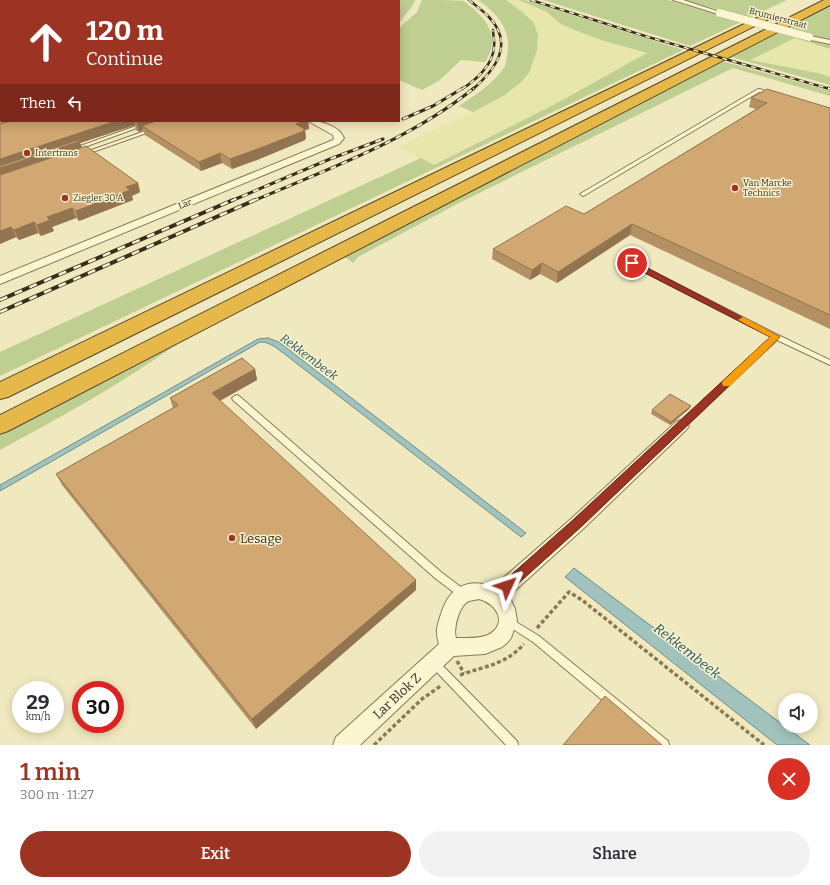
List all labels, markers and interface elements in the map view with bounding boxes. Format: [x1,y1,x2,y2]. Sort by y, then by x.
street label: Brumierstraat [748,5,809,31]
text: 120 m [86,14,163,47]
icon: ahead [20,16,72,68]
text: Continue [86,48,163,70]
icon: left [64,92,86,114]
text: Then [20,94,56,112]
marker: Intertrans [22,148,32,158]
place label: Intertrans [35,148,78,158]
place label: Van Marcke Technics [743,178,792,198]
marker: Van Marcke Technics [730,183,740,193]
marker: Ziegler 30 A [60,193,70,203]
place label: Ziegler 30 A [73,193,124,203]
street label: Lar [177,197,193,211]
pin [615,246,649,280]
icon: arrive [621,252,643,274]
water label: Rekkembeek [277,331,341,383]
place label: Lesage [240,531,282,546]
marker: Lesage [227,533,237,543]
position arrow [486,565,528,607]
water label: Rekkembeek [650,620,724,682]
street label: Lar Blok Z [370,670,424,722]
speed limit sign: 30 [72,681,124,733]
text: 29 [26,690,50,714]
map controls [778,693,818,733]
button: sound [778,693,818,733]
text: km/h [26,711,50,723]
text: 1 min [20,758,80,786]
button: close [768,758,810,800]
text: 300 m · 11:27 [20,787,94,802]
button: Exit [20,831,411,877]
button: Share [419,831,810,877]

